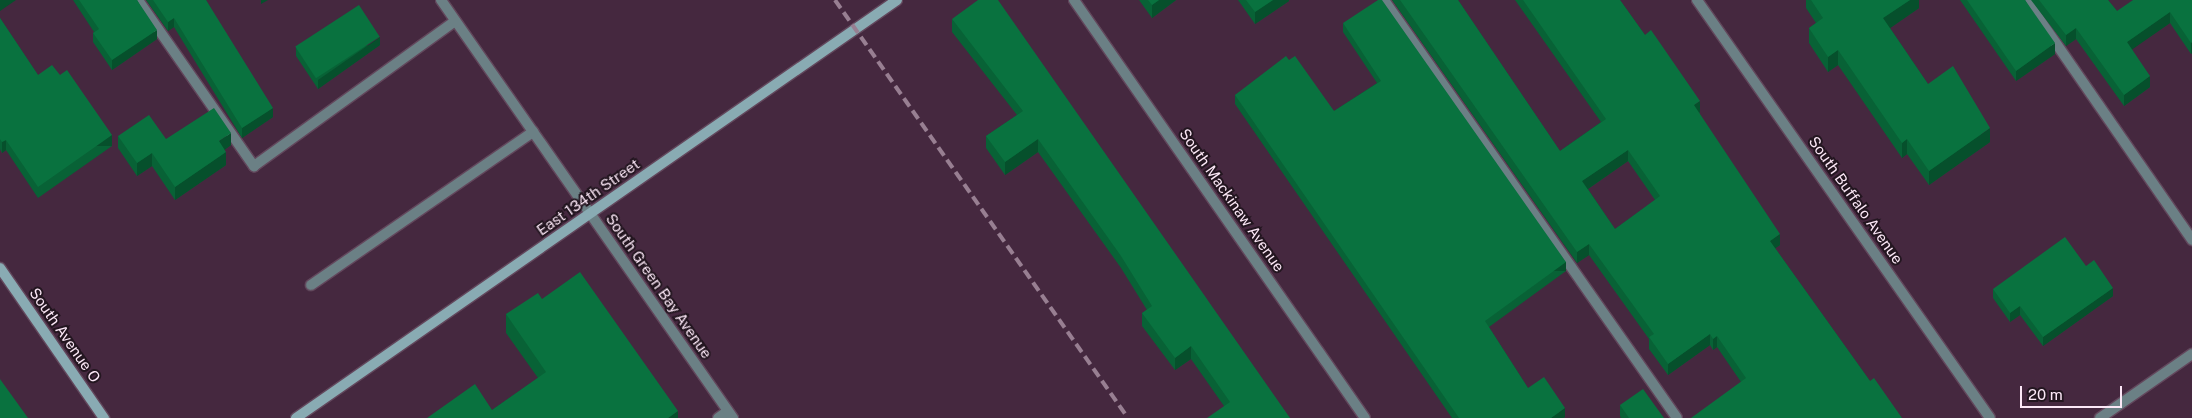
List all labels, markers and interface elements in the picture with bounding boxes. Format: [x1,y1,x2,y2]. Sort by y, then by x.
street label: South Mackinaw Avenue [1176,125,1288,275]
street label: South Buffalo Avenue [1805,133,1907,267]
street label: East 134th Street [533,155,643,239]
street label: South Green Bay Avenue [602,210,716,362]
street label: South Avenue O [26,284,104,386]
scale bar [2022,376,2124,408]
text: 20 m [2028,386,2063,403]

